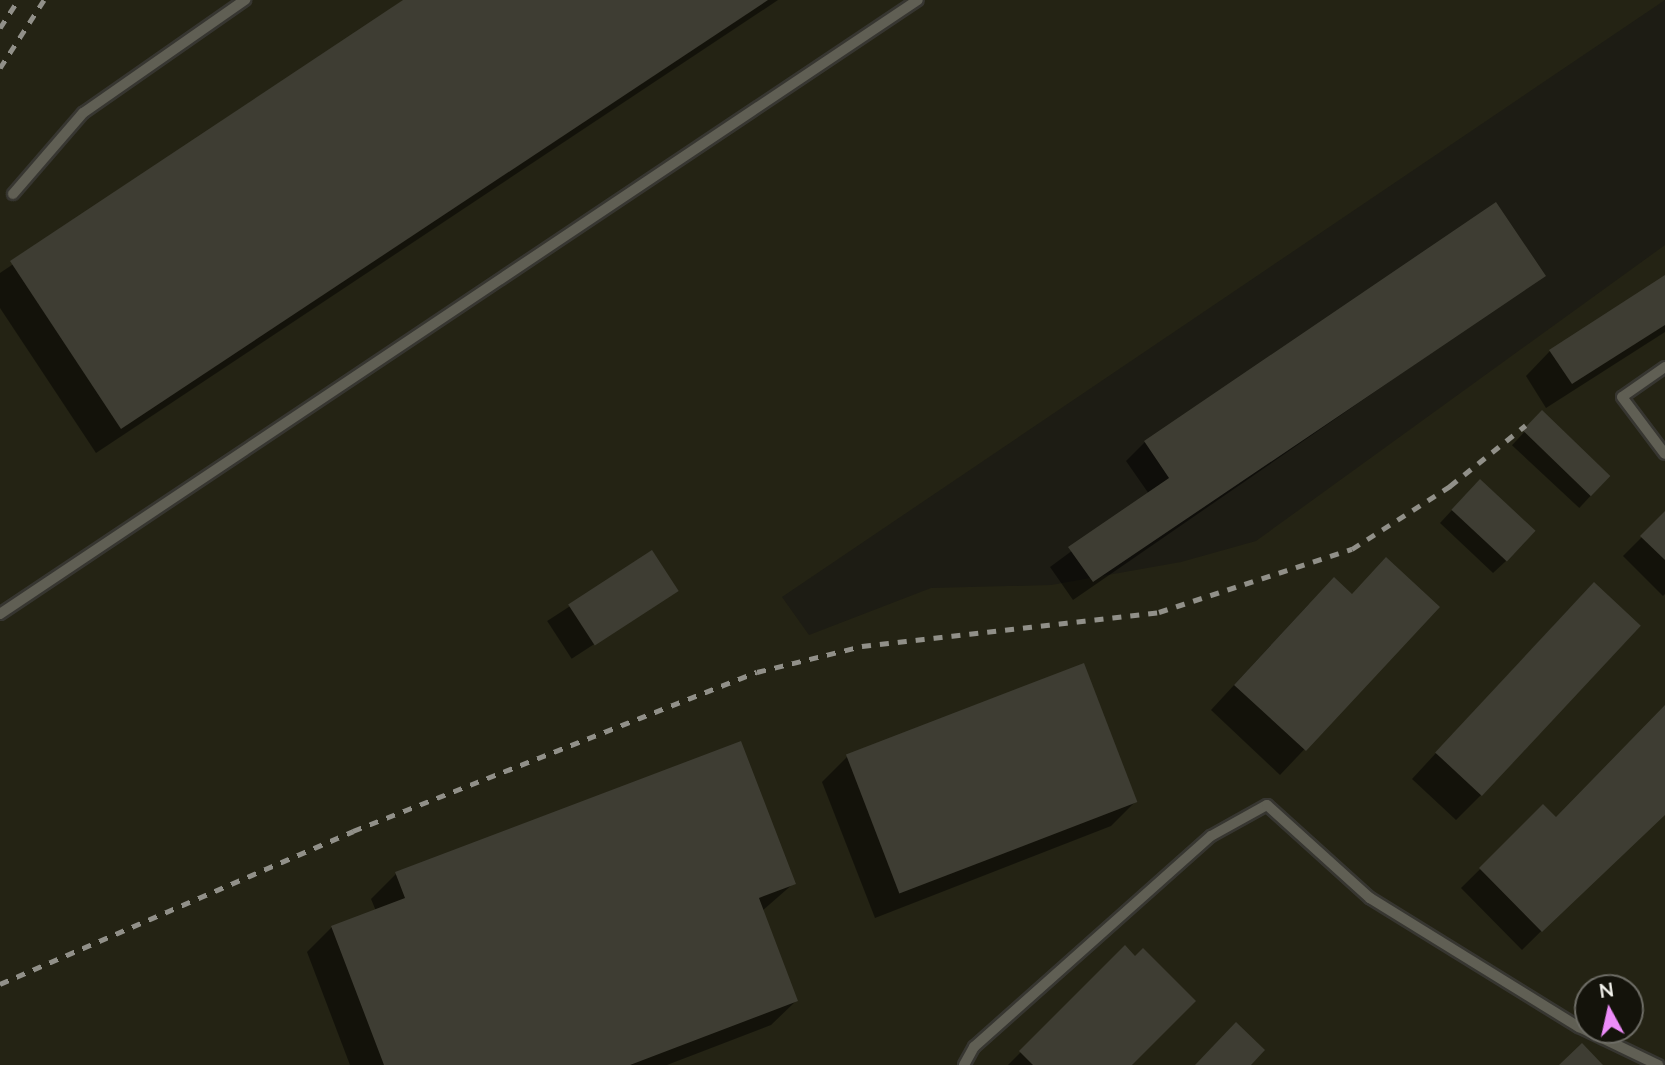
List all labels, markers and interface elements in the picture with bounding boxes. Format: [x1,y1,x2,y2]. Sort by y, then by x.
north arrow [1574,974,1644,1044]
text: N [1597,977,1615,1002]

